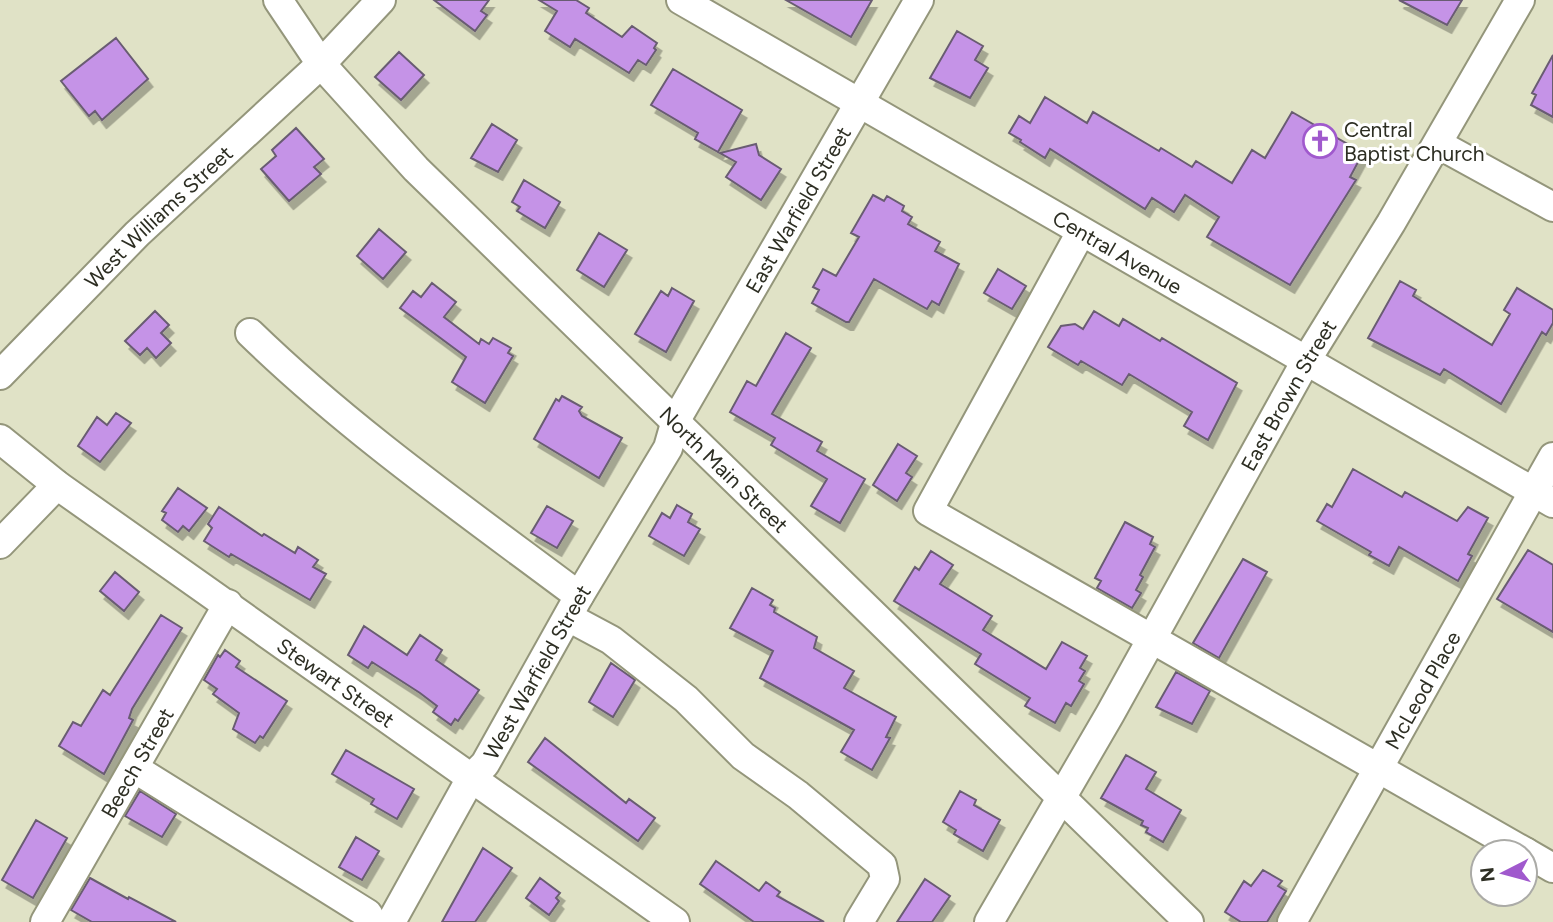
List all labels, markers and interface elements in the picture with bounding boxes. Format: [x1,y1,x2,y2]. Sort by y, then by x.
place label: Central Baptist Church [1344,117,1484,166]
street label: East Warfield Street [740,122,856,297]
church icon: Central Baptist Church [1301,122,1339,160]
street label: West Williams Street [79,140,237,293]
street label: Central Avenue [1049,205,1187,299]
street label: East Brown Street [1235,315,1341,475]
street label: North Main Street [655,401,794,537]
street label: West Warfield Street [478,580,595,764]
street label: McLeod Place [1379,627,1465,754]
street label: Stewart Street [272,632,400,732]
street label: Beech Street [95,703,178,822]
north arrow [1469,838,1539,908]
text: N [1475,866,1500,883]

